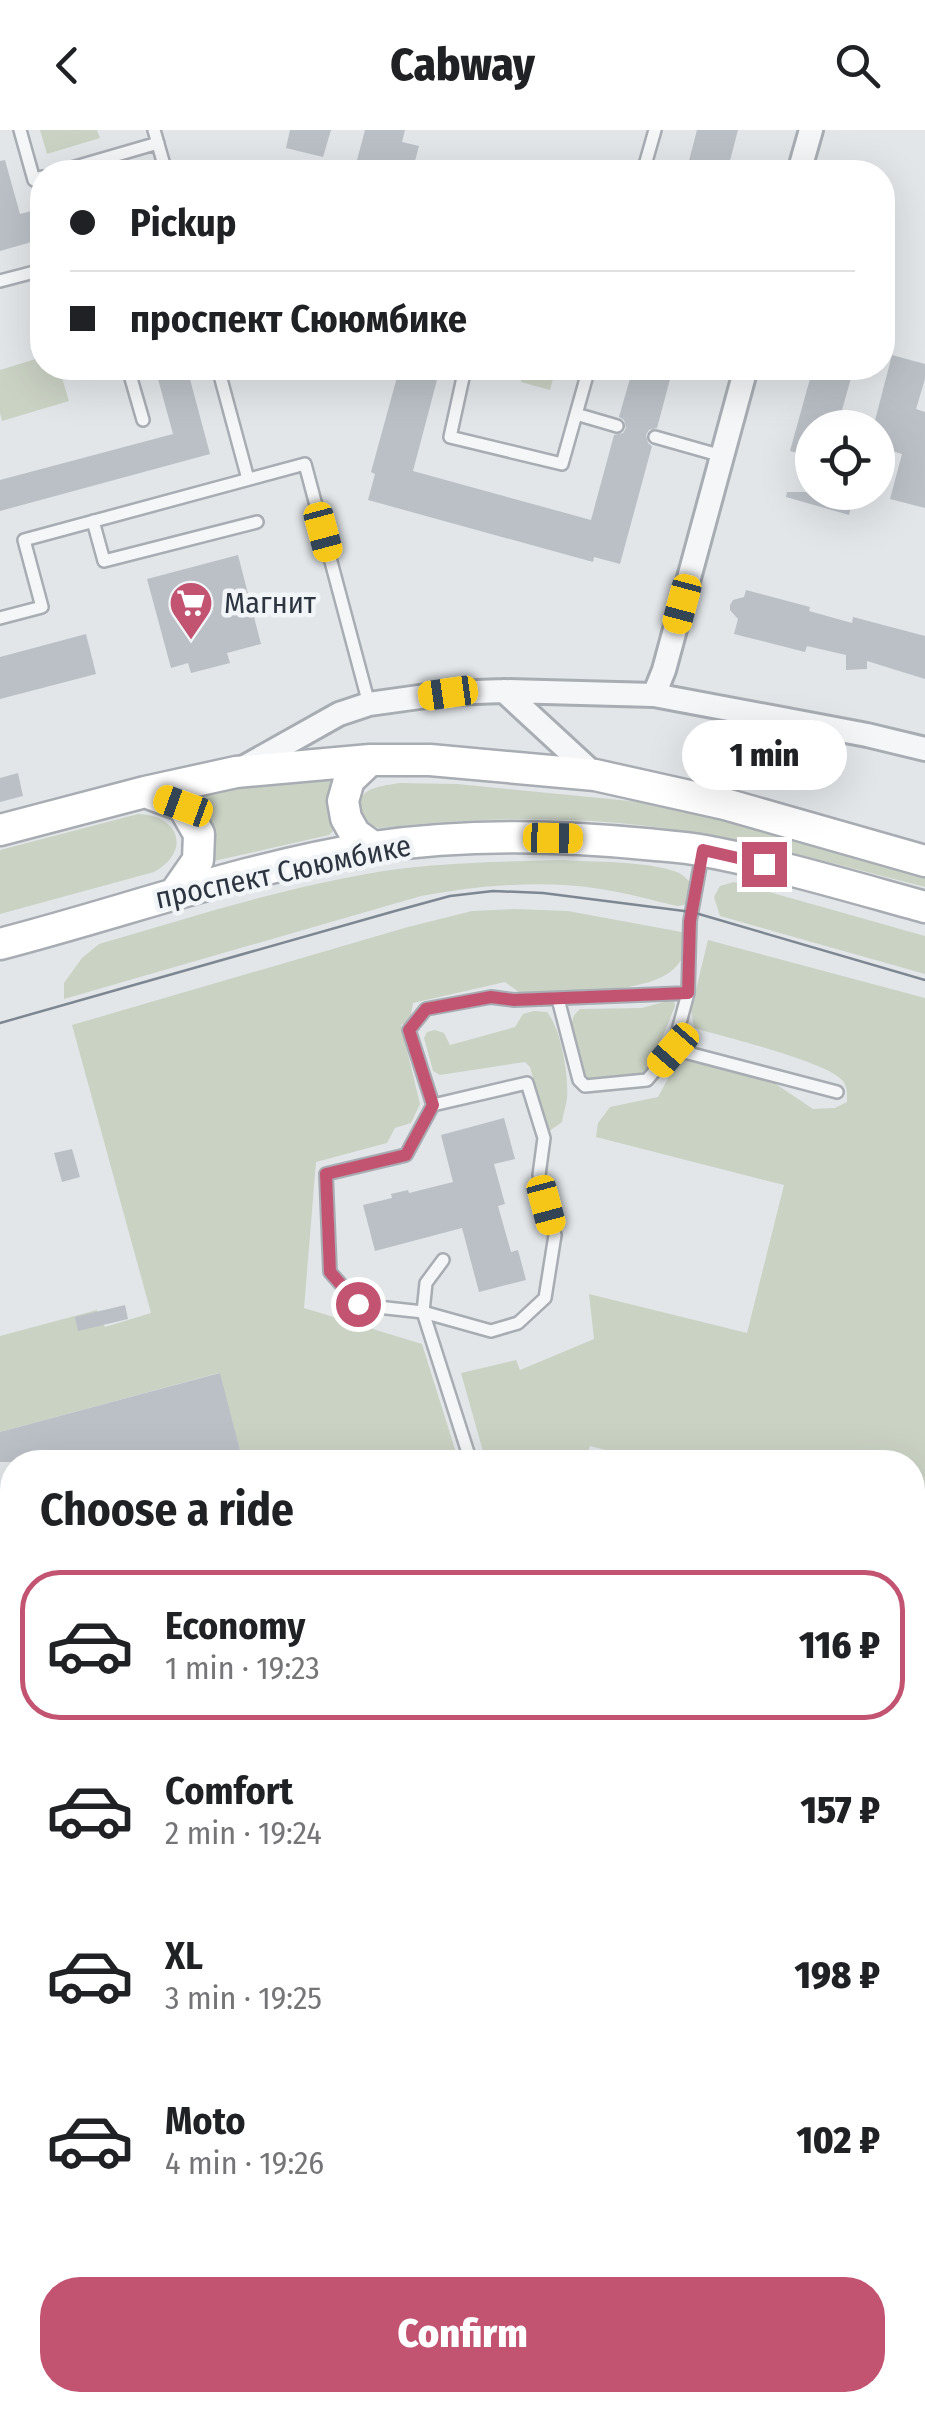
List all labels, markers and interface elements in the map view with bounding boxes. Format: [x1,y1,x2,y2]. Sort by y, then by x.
icon: back [40,38,95,93]
text: Cabway [390,38,535,92]
icon: search [830,38,885,93]
text: Pickup [130,200,236,246]
text: проспект Сююмбике [130,296,467,342]
map controls [795,410,895,510]
button: locate [795,410,895,510]
car [301,499,345,565]
car [660,571,704,637]
supermarket icon: Магнит [168,580,214,641]
place label: Магнит [224,585,317,621]
car [416,674,480,712]
callout: 1 min [682,719,846,789]
text: 1 min [730,736,799,774]
car [150,782,216,830]
car [523,822,583,854]
street label: проспект Сююмбике [152,827,414,917]
route end [742,842,787,887]
car [642,1018,704,1082]
car [524,1172,568,1238]
route start [336,1282,381,1327]
text: Choose a ride [40,1483,294,1537]
icon: car [45,1600,135,1690]
text: Economy [165,1603,305,1649]
text: 116 ₽ [799,1622,880,1668]
text: 1 min · 19:23 [165,1649,320,1687]
icon: car [45,1765,135,1855]
text: Comfort [165,1768,293,1814]
text: 157 ₽ [800,1787,880,1833]
text: 2 min · 19:24 [165,1814,322,1852]
icon: car [45,1930,135,2020]
text: XL [165,1933,203,1979]
text: 198 ₽ [795,1952,880,1998]
text: 3 min · 19:25 [165,1979,322,2017]
icon: car [45,2095,135,2185]
text: Moto [165,2098,246,2144]
text: 102 ₽ [796,2117,880,2163]
text: 4 min · 19:26 [165,2144,324,2182]
button: Confirm [40,2277,885,2392]

